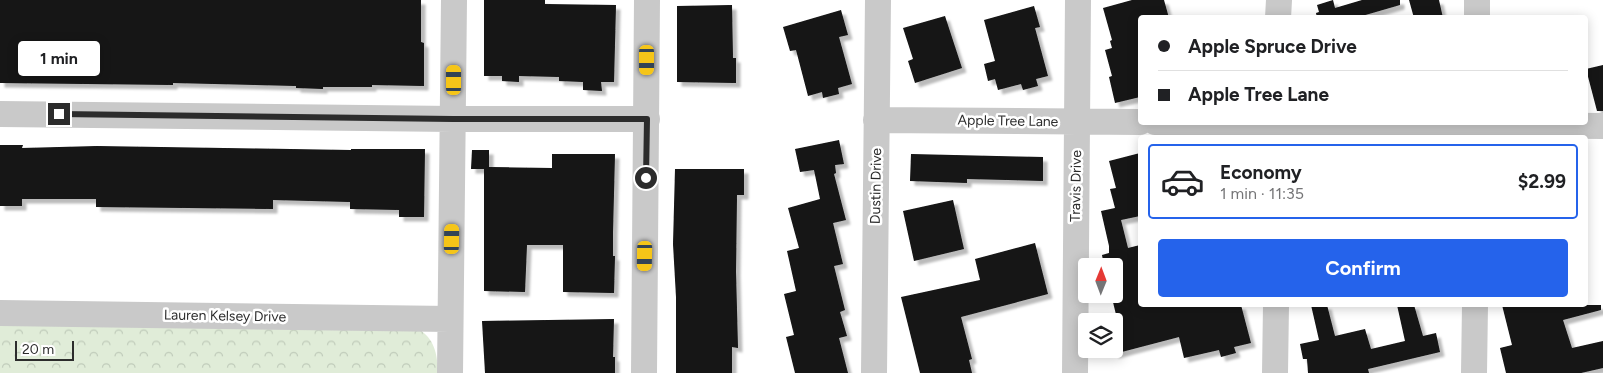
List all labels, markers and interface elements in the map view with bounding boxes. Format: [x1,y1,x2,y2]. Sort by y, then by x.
text: Apple Spruce Drive [1188,35,1357,58]
callout: 1 min [18,42,100,76]
car [639,45,654,75]
text: 1 min [40,49,78,68]
car [446,65,461,95]
text: Apple Tree Lane [1188,83,1329,106]
route end [48,103,70,125]
street label: Apple Tree Lane [958,112,1059,130]
street label: Dustin Drive [867,147,885,224]
street label: Travis Drive [1067,150,1085,222]
icon: car [1160,159,1205,204]
text: Economy [1220,161,1302,184]
route start [635,167,657,189]
text: $2.99 [1518,170,1566,193]
text: 1 min · 11:35 [1220,184,1304,203]
car [444,224,459,254]
button: Confirm [1158,239,1568,297]
car [637,241,652,271]
north arrow [1078,258,1122,302]
map controls [1078,258,1123,358]
street label: Lauren Kelsey Drive [164,306,287,326]
button: layers [1078,313,1123,358]
scale bar [15,338,74,361]
text: 20 m [22,341,54,358]

